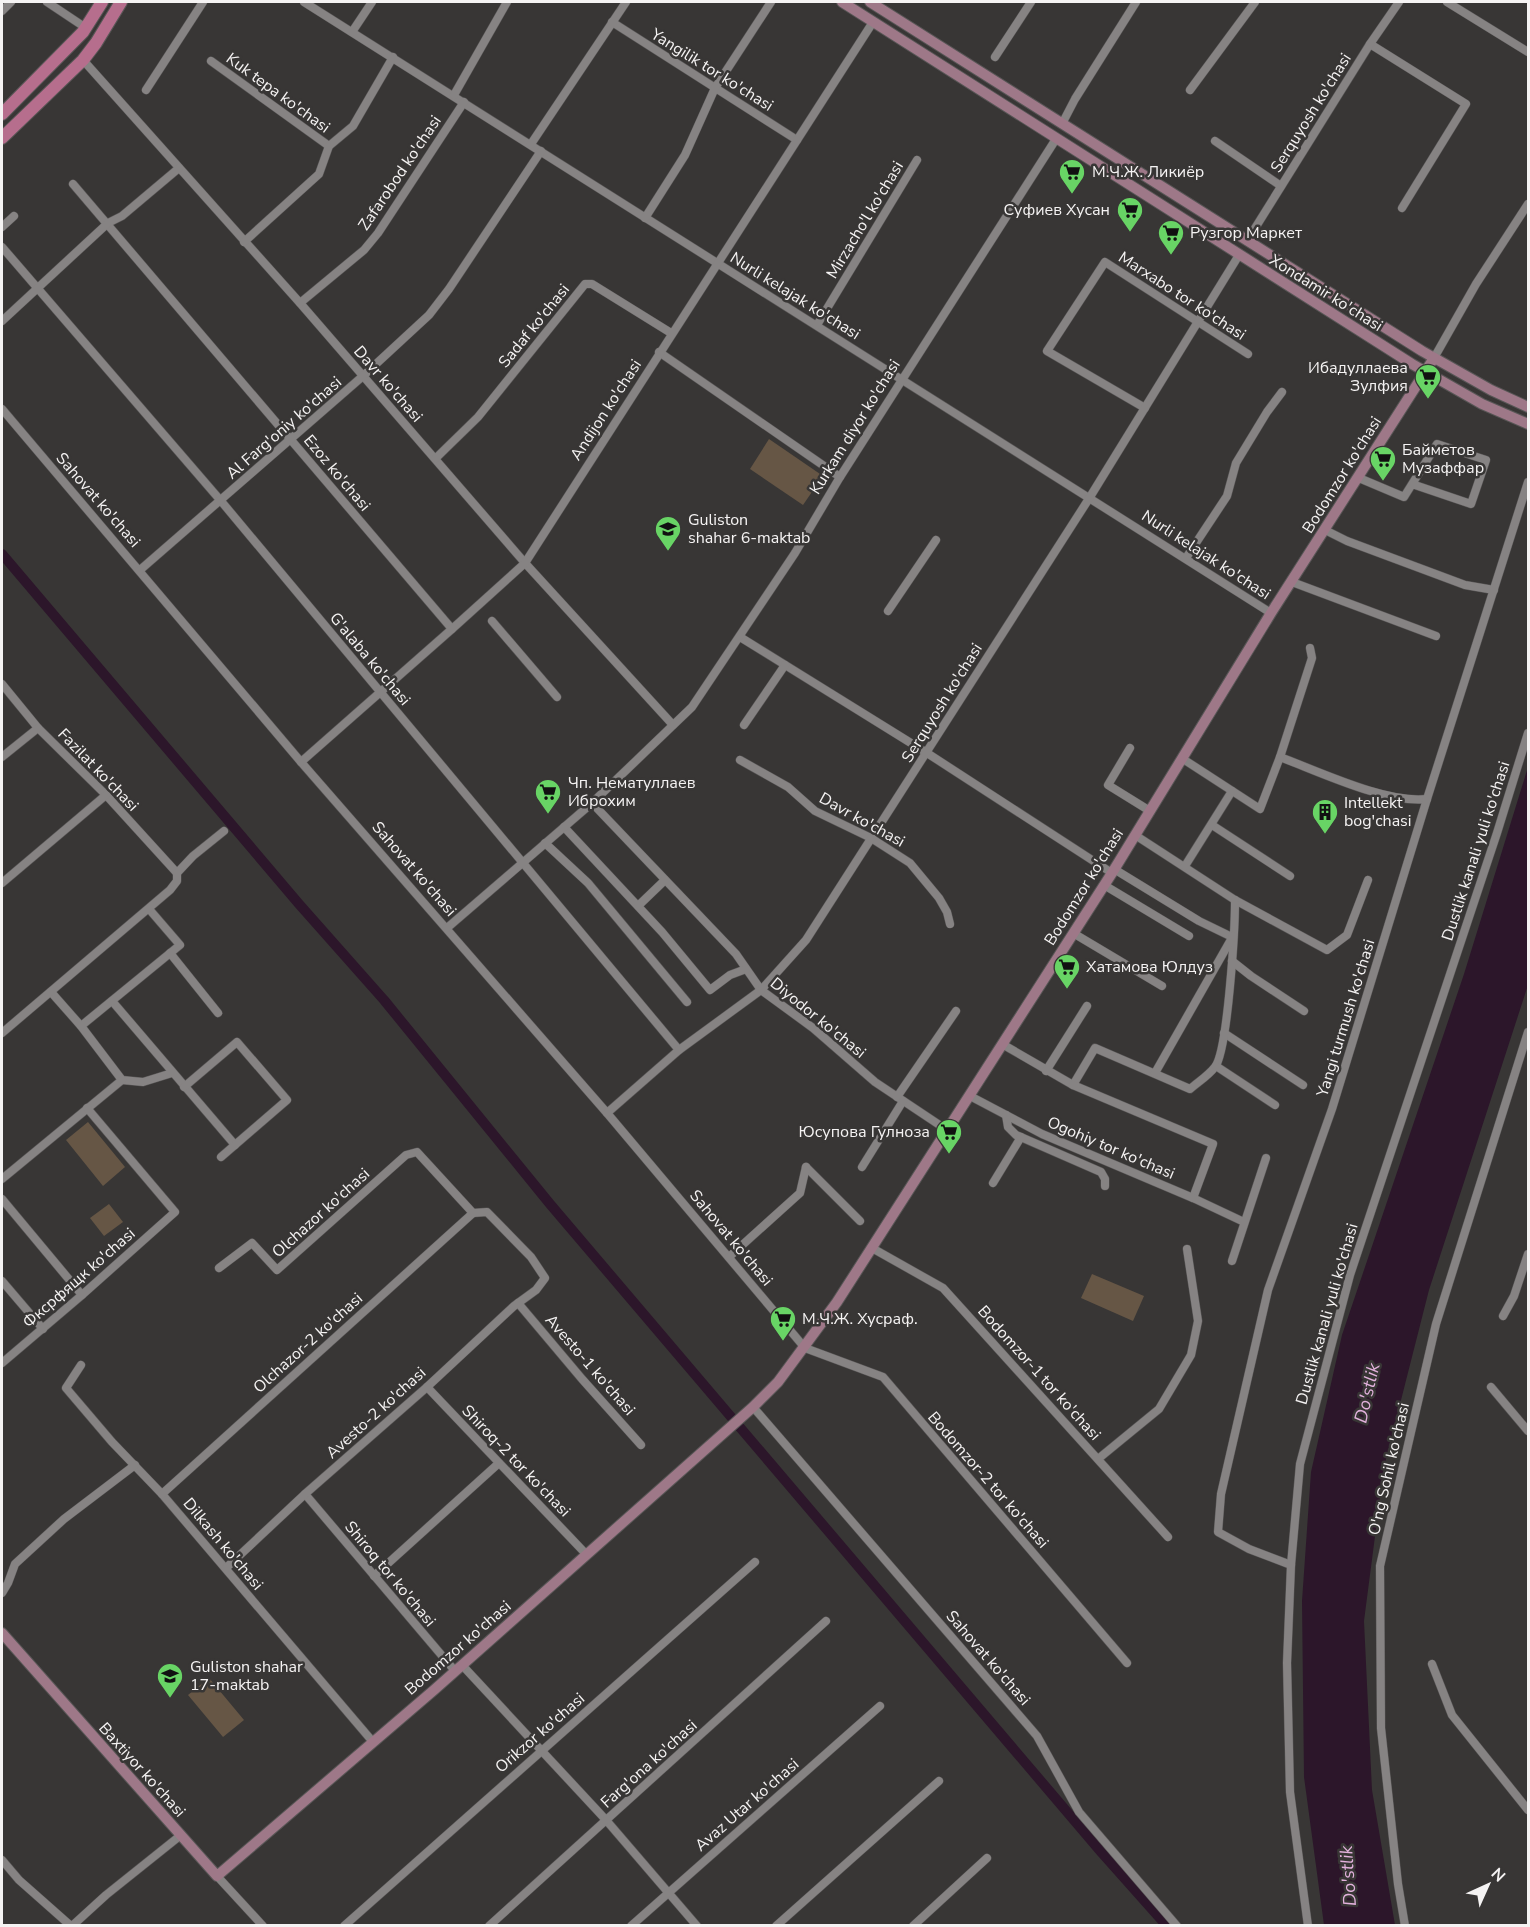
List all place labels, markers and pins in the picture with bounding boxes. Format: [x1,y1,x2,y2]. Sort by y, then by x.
supermarket icon: М.Ч.Ж. Ликиёр [1057,157,1087,195]
place label: М.Ч.Ж. Ликиёр [1092,161,1204,183]
supermarket icon: Суфиев Хусан [1115,195,1145,233]
place label: Суфиев Хусан [1004,199,1110,221]
supermarket icon: Рузгор Маркет [1156,218,1186,256]
place label: Рузгор Маркет [1190,222,1303,244]
place label: Ибадуллаева Зулфия [1308,357,1408,397]
supermarket icon: Ибадуллаева Зулфия [1413,362,1443,400]
place label: Байметов Музаффар [1402,439,1484,479]
supermarket icon: Байметов Музаффар [1368,444,1398,482]
place label: Guliston shahar 6-maktab [688,509,810,549]
school or university icon: Guliston shahar 6-maktab [653,514,683,552]
place label: Чп. Нематуллаев Иброхим [568,772,696,812]
supermarket icon: Чп. Нематуллаев Иброхим [533,777,563,815]
place label: Intellekt bog'chasi [1344,792,1412,832]
building icon: Intellekt bog'chasi [1310,797,1340,835]
supermarket icon: Хатамова Юлдуз [1052,952,1082,990]
place label: Хатамова Юлдуз [1086,956,1213,978]
supermarket icon: Юсупова Гулноза [934,1117,964,1155]
place label: Юсупова Гулноза [799,1121,930,1143]
supermarket icon: М.Ч.Ж. Хусраф. [768,1304,798,1342]
place label: М.Ч.Ж. Хусраф. [802,1308,918,1330]
place label: Guliston shahar 17-maktab [190,1656,303,1696]
school or university icon: Guliston shahar 17-maktab [155,1661,185,1699]

